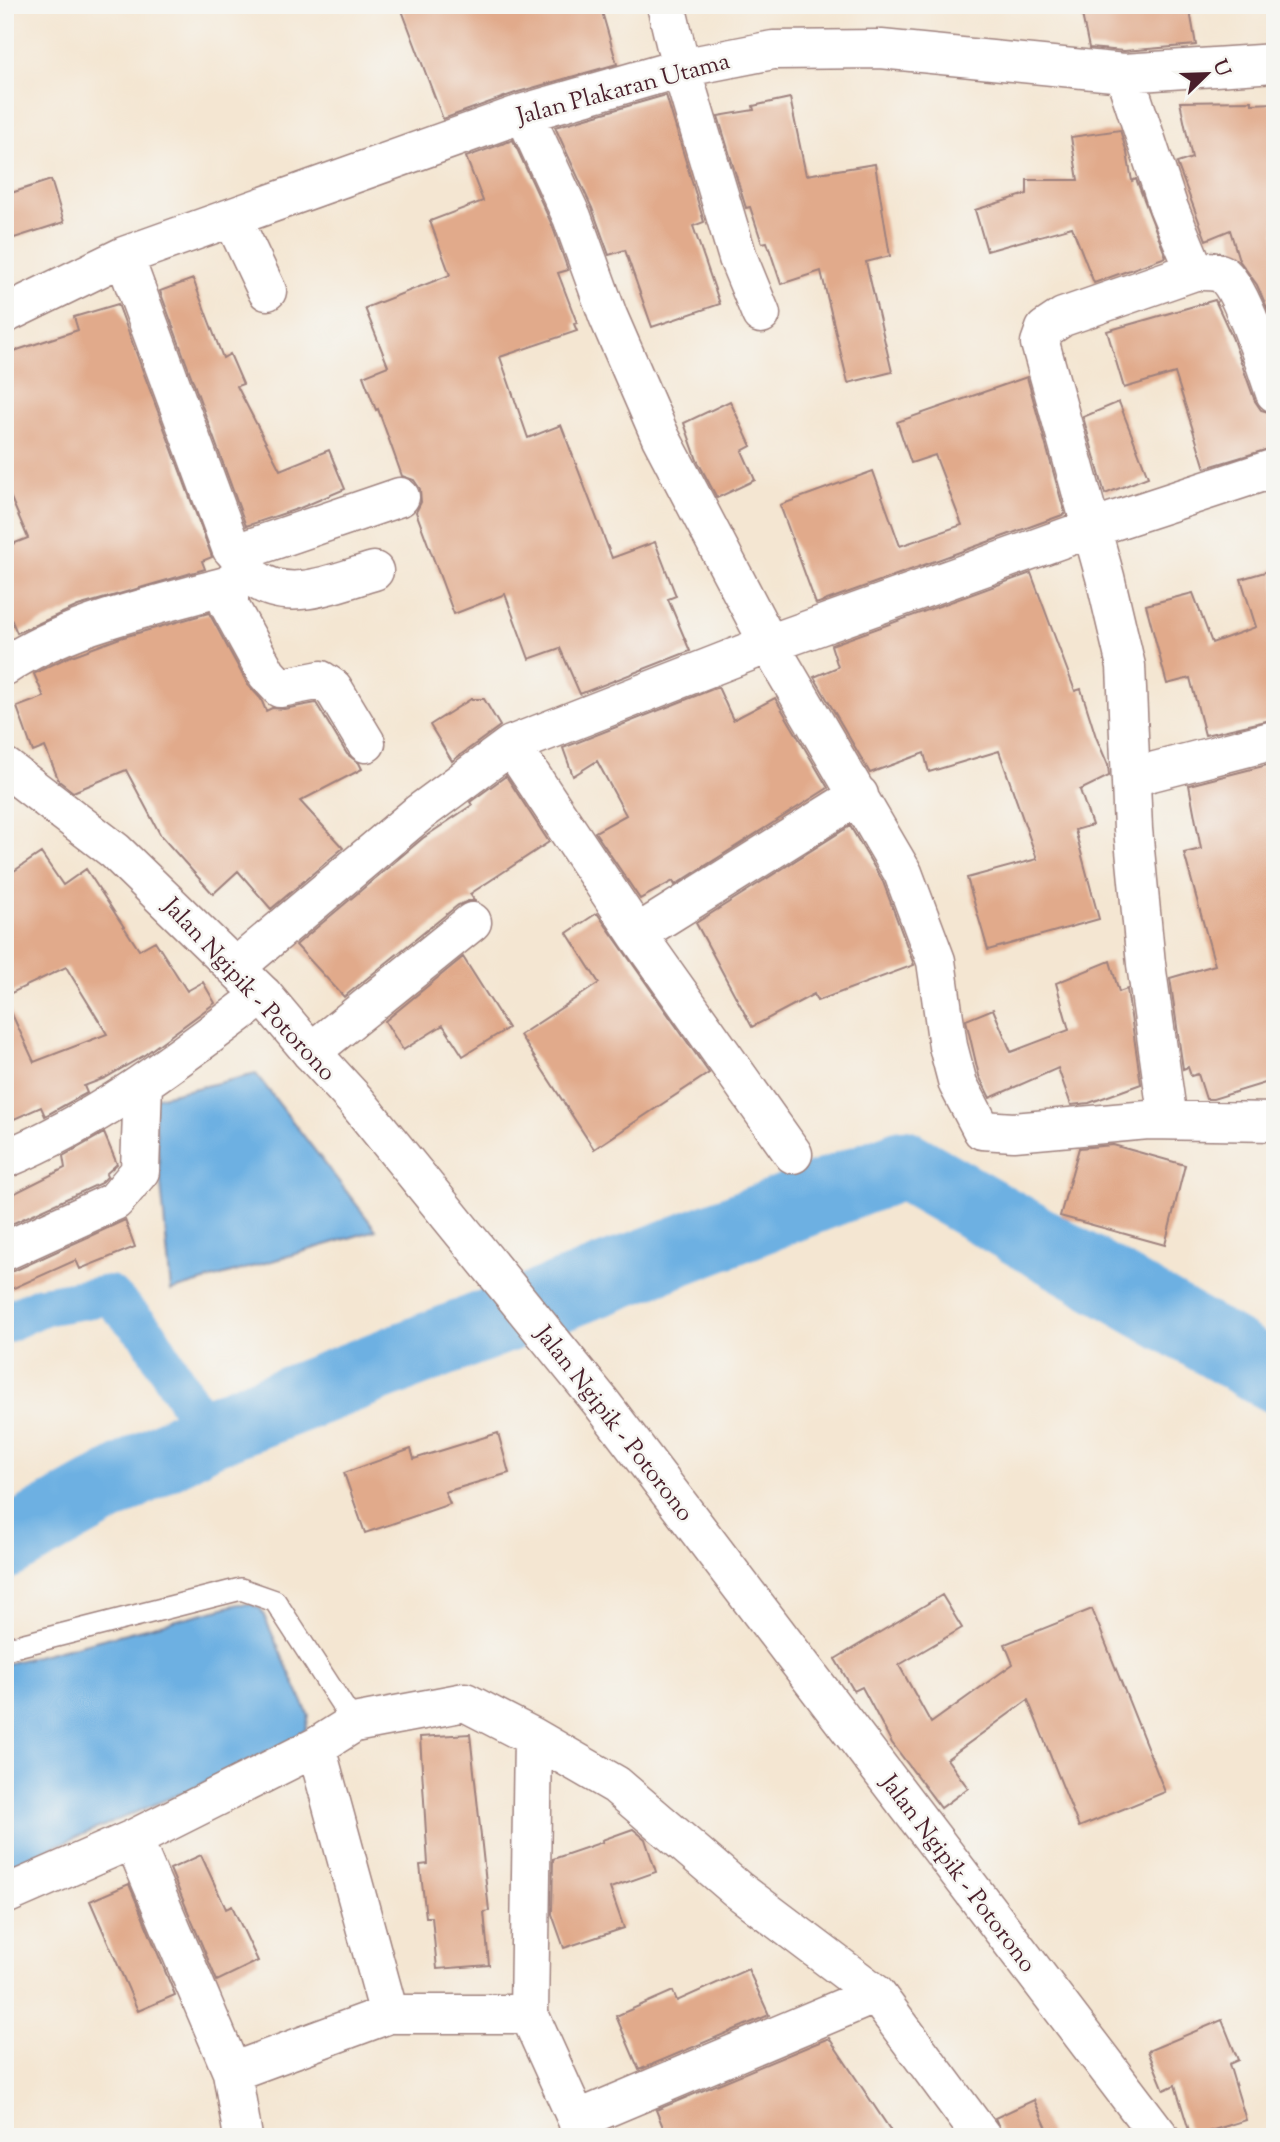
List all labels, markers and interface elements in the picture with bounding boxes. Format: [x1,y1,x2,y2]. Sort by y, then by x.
north arrow [1172,38,1242,108]
street label: Jalan Plakaran Utama [511,45,734,135]
text: U [1205,56,1236,81]
street label: Jalan Ngipik - Potorono [153,890,343,1090]
street label: Jalan Ngipik - Potorono [525,1318,701,1529]
street label: Jalan Ngipik - Potorono [870,1767,1043,1980]

